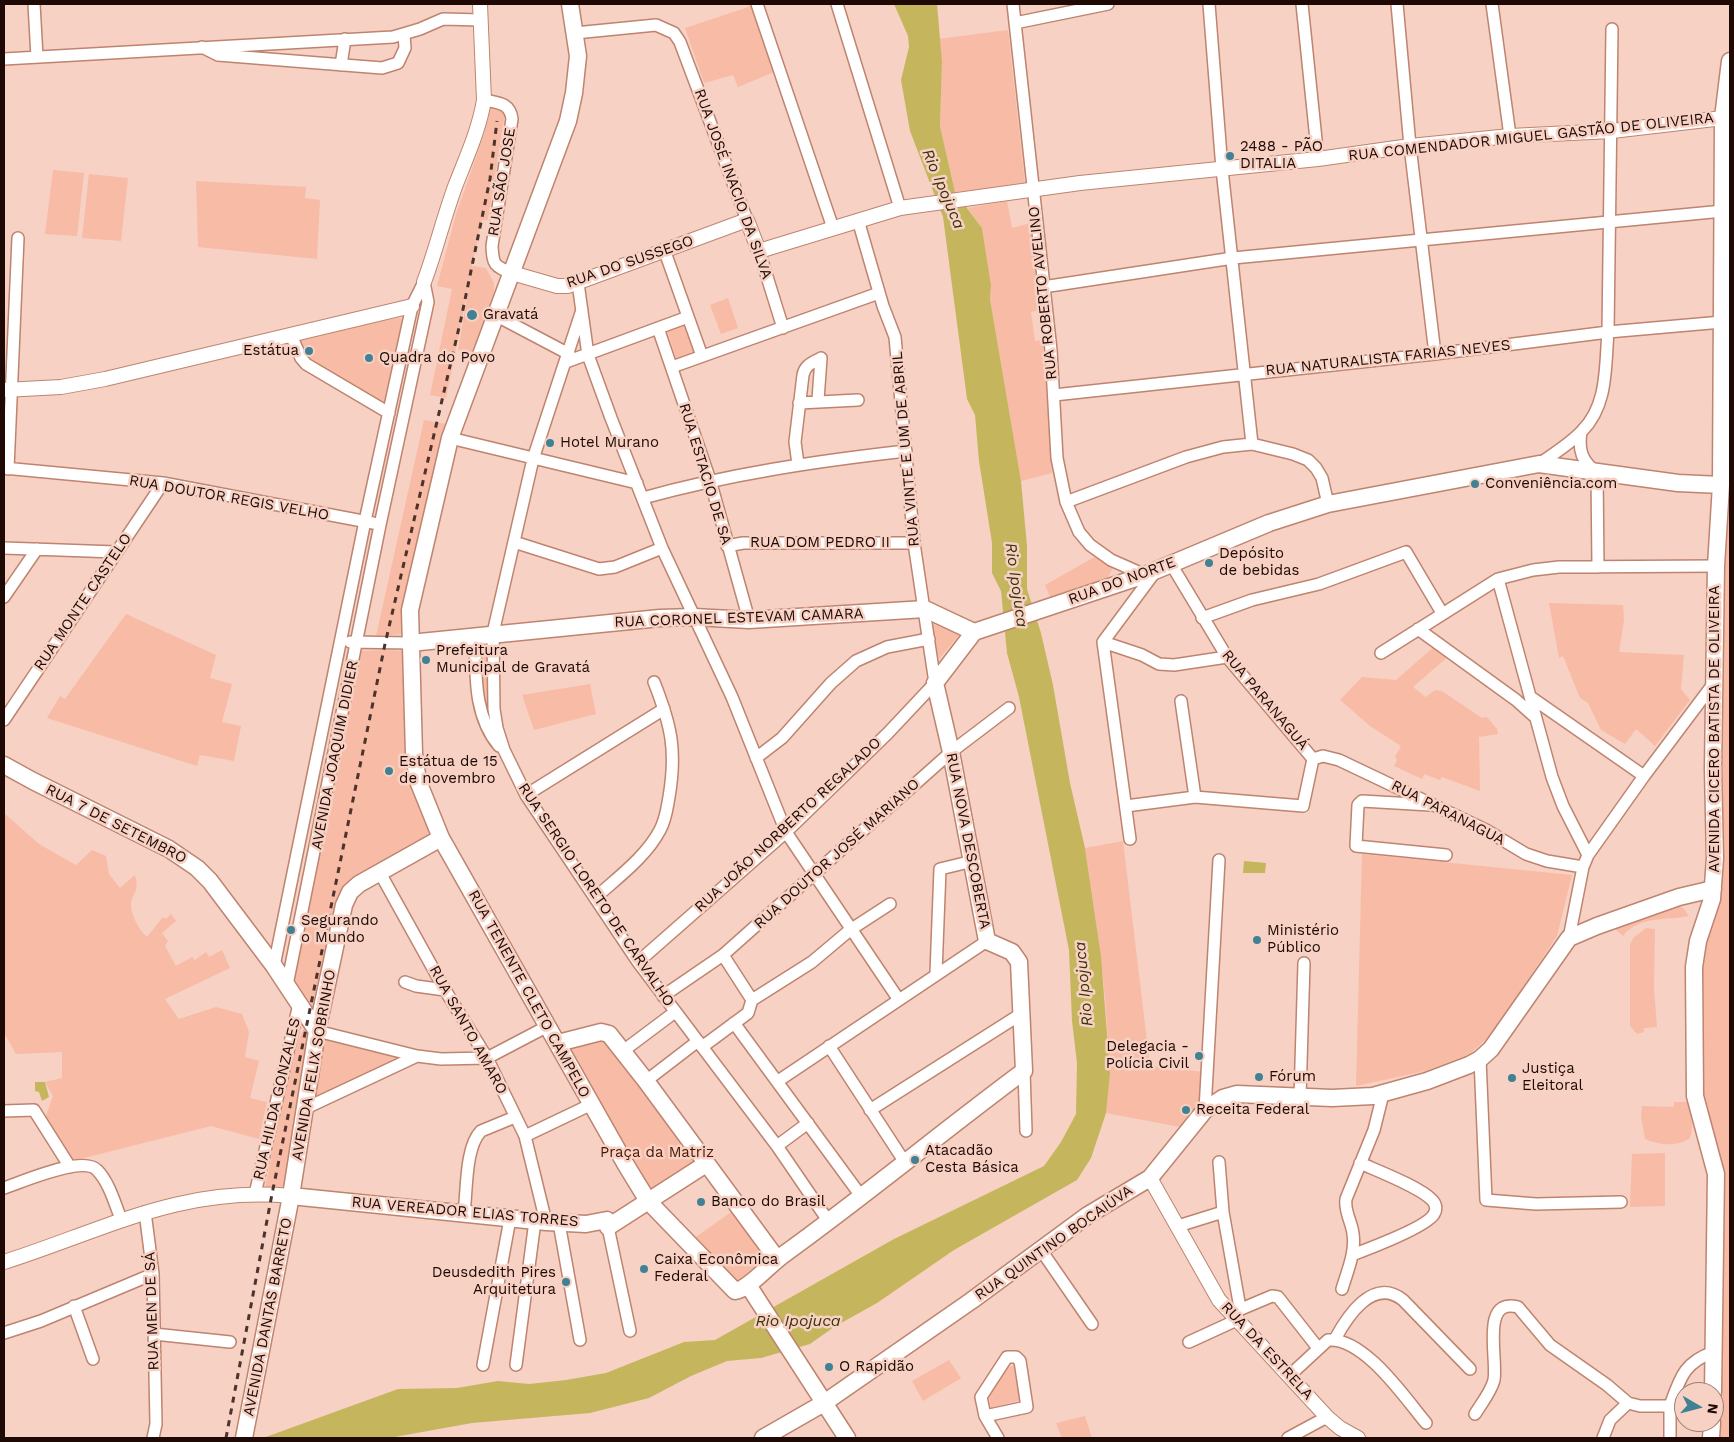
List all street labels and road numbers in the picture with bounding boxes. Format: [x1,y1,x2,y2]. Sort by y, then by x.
street label: RUA JOSÉ INACIO DA SILVA [690,86,776,282]
street label: RUA COMENDADOR MIGUEL GASTÃO DE OLIVEIRA [1347,109,1715,165]
street label: RUA SÃO JOSE [485,126,519,238]
street label: RUA ROBERTO AVELINO [1025,205,1061,381]
street label: RUA DO SUSSEGO [564,232,696,292]
street label: RUA NATURALISTA FARIAS NEVES [1265,336,1511,380]
street label: RUA VINTE E UM DE ABRIL [888,351,924,547]
street label: RUA ESTACIO DE SA [675,401,735,547]
street label: RUA DOUTOR REGIS VELHO [128,472,330,524]
street label: RUA MONTE CASTELO [30,530,136,674]
street label: RUA DOM PEDRO II [750,534,890,552]
street label: RUA DO NORTE [1066,553,1178,609]
street label: AVENIDA CICERO BATISTA DE OLIVEIRA [1706,585,1724,873]
street label: RUA CORONEL ESTEVAM CAMARA [614,605,864,631]
street label: RUA PARANAGUÁ [1218,646,1312,754]
street label: AVENIDA JOAQUIM DIDIER [308,659,362,851]
street label: RUA JOÃO NORBERTO REGALADO [691,734,885,916]
street label: RUA NOVA DESCOBERTA [942,751,994,931]
street label: RUA DOUTOR JOSÉ MARIANO [751,775,923,933]
street label: RUA PARANAGUA [1388,777,1508,849]
street label: RUA SERGIO LORETO DE CARVALHO [514,780,678,1010]
street label: RUA 7 DE SETEMBRO [42,781,190,867]
street label: RUA TENENTE CLETO CAMPELO [464,887,594,1101]
street label: RUA SANTO AMARO [425,962,511,1098]
street label: AVENIDA FELIX SOBRINHO [288,968,340,1162]
street label: RUA HILDA GONZALES [250,1016,304,1182]
street label: RUA QUINTINO BOCAIÚVA [972,1182,1136,1304]
street label: RUA VEREADOR ELIAS TORRES [351,1193,579,1231]
street label: AVENIDA DANTAS BARRETO [240,1216,296,1418]
street label: RUA MEN DE SÁ [141,1251,163,1371]
street label: RUA DA ESTRELA [1217,1298,1317,1404]

